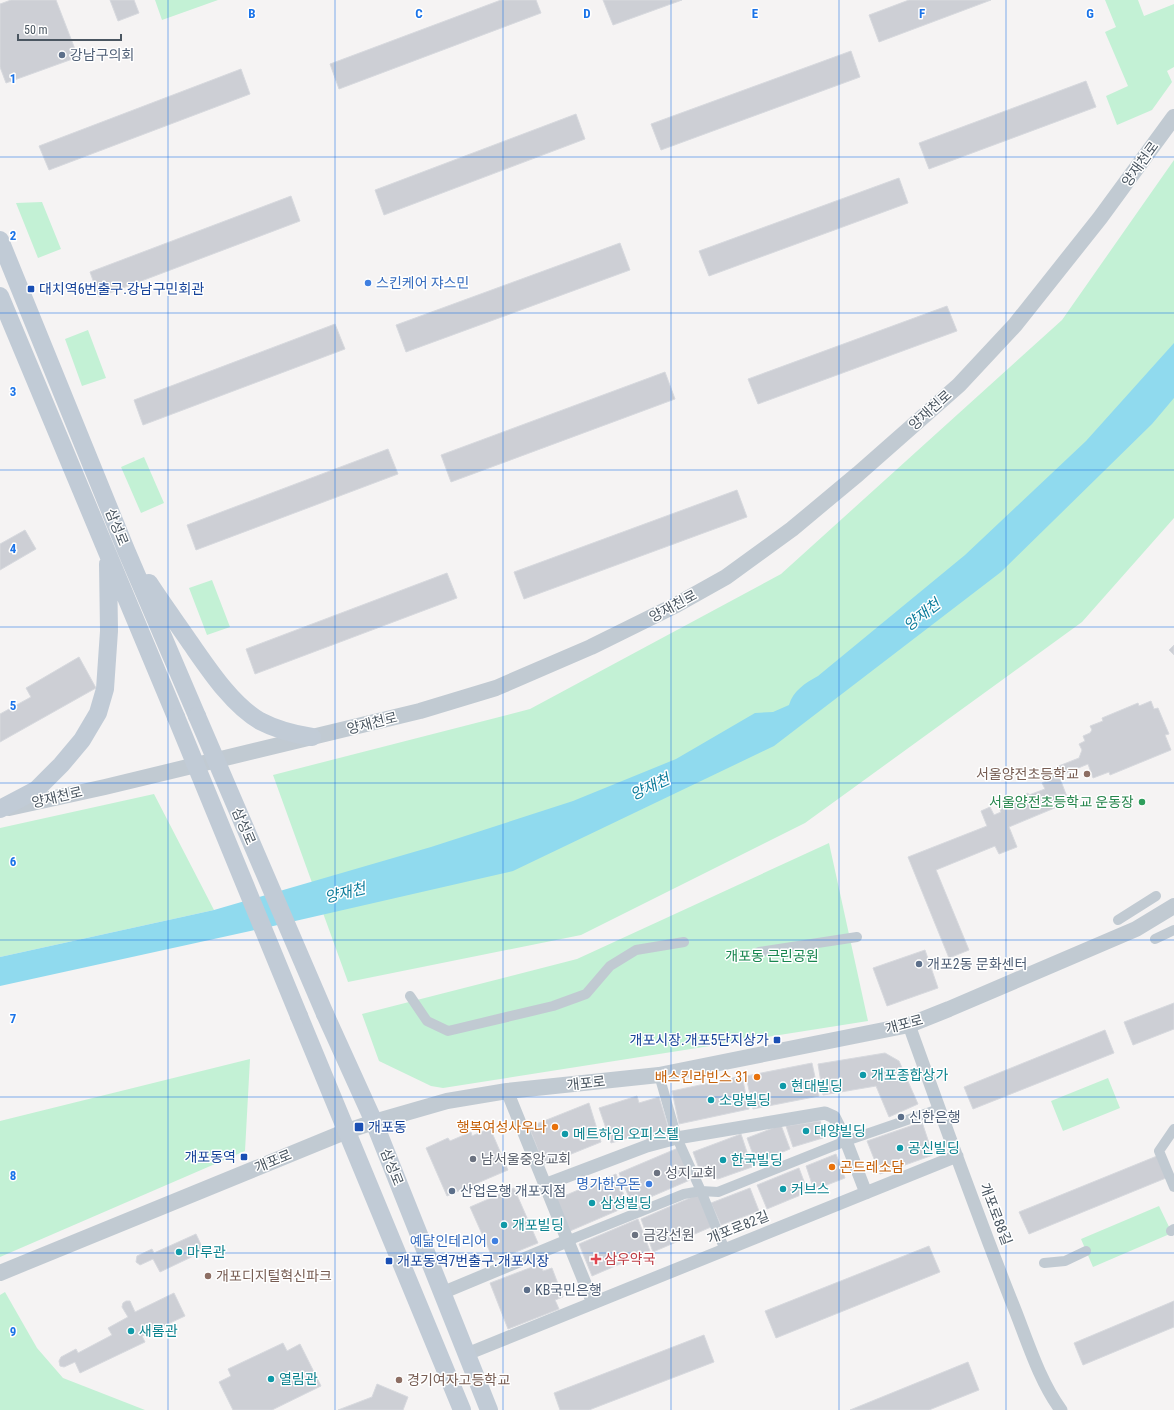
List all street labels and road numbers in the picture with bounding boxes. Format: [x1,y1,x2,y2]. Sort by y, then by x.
street label: 양재천로 [1118,138,1162,190]
street label: 양재천로 [905,387,955,433]
street label: 삼성로 [102,506,132,548]
street label: 양재천로 [646,587,700,625]
street label: 양재천로 [345,709,399,737]
street label: 양재천로 [30,783,84,811]
street label: 삼성로 [229,805,259,847]
street label: 개포로 [883,1011,925,1037]
street label: 개포로 [566,1073,606,1093]
street label: 개포로 [252,1146,294,1176]
street label: 삼성로 [377,1146,407,1188]
street label: 개포로88길 [977,1181,1015,1247]
street label: 개포로82길 [705,1207,771,1247]

